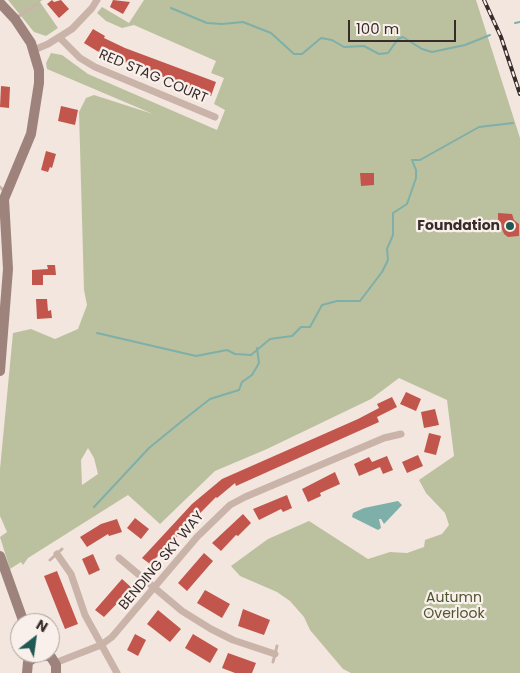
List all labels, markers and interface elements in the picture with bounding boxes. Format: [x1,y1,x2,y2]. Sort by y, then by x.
scale bar [350,10,458,42]
text: 100 m [356,18,399,39]
street label: RED STAG COURT [96,47,210,107]
place label: Foundation [417,218,500,234]
marker: Foundation [504,220,516,232]
street label: BENDING SKY WAY [116,508,208,614]
park label: Autumn Overlook [423,590,485,622]
north arrow [10,613,60,663]
text: N [32,615,52,637]

